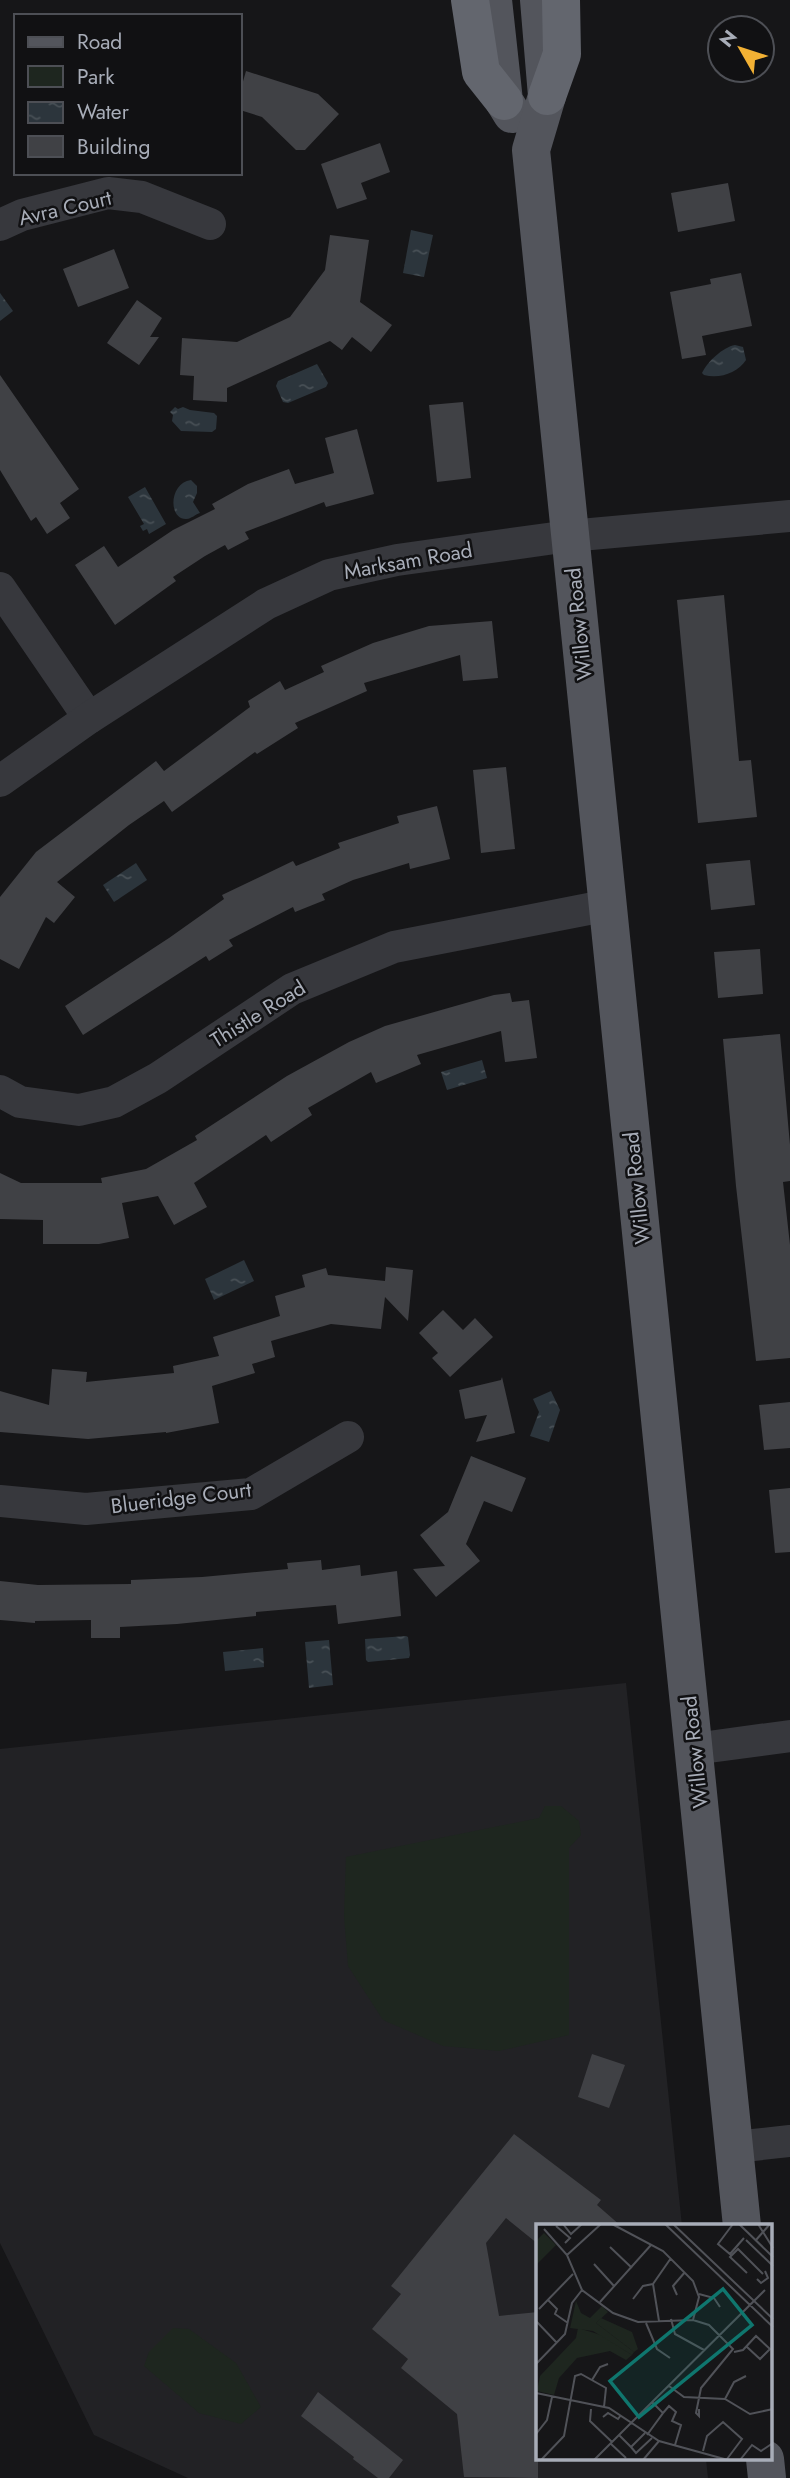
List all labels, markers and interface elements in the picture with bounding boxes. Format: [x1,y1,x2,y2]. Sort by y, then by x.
legend [14,14,242,175]
north arrow [706,14,776,84]
text: N [713,24,743,53]
text: Road [77,27,122,57]
text: Park [77,62,115,92]
text: Water [77,97,130,127]
text: Building [77,132,150,162]
street label: Avra Court [15,183,115,233]
street label: Marksam Road [341,535,475,587]
street label: Willow Road [558,566,600,682]
street label: Thistle Road [205,973,311,1055]
street label: Willow Road [616,1130,658,1246]
street label: Blueridge Court [109,1475,253,1521]
street label: Willow Road [674,1694,716,1810]
inset map [536,2224,772,2460]

